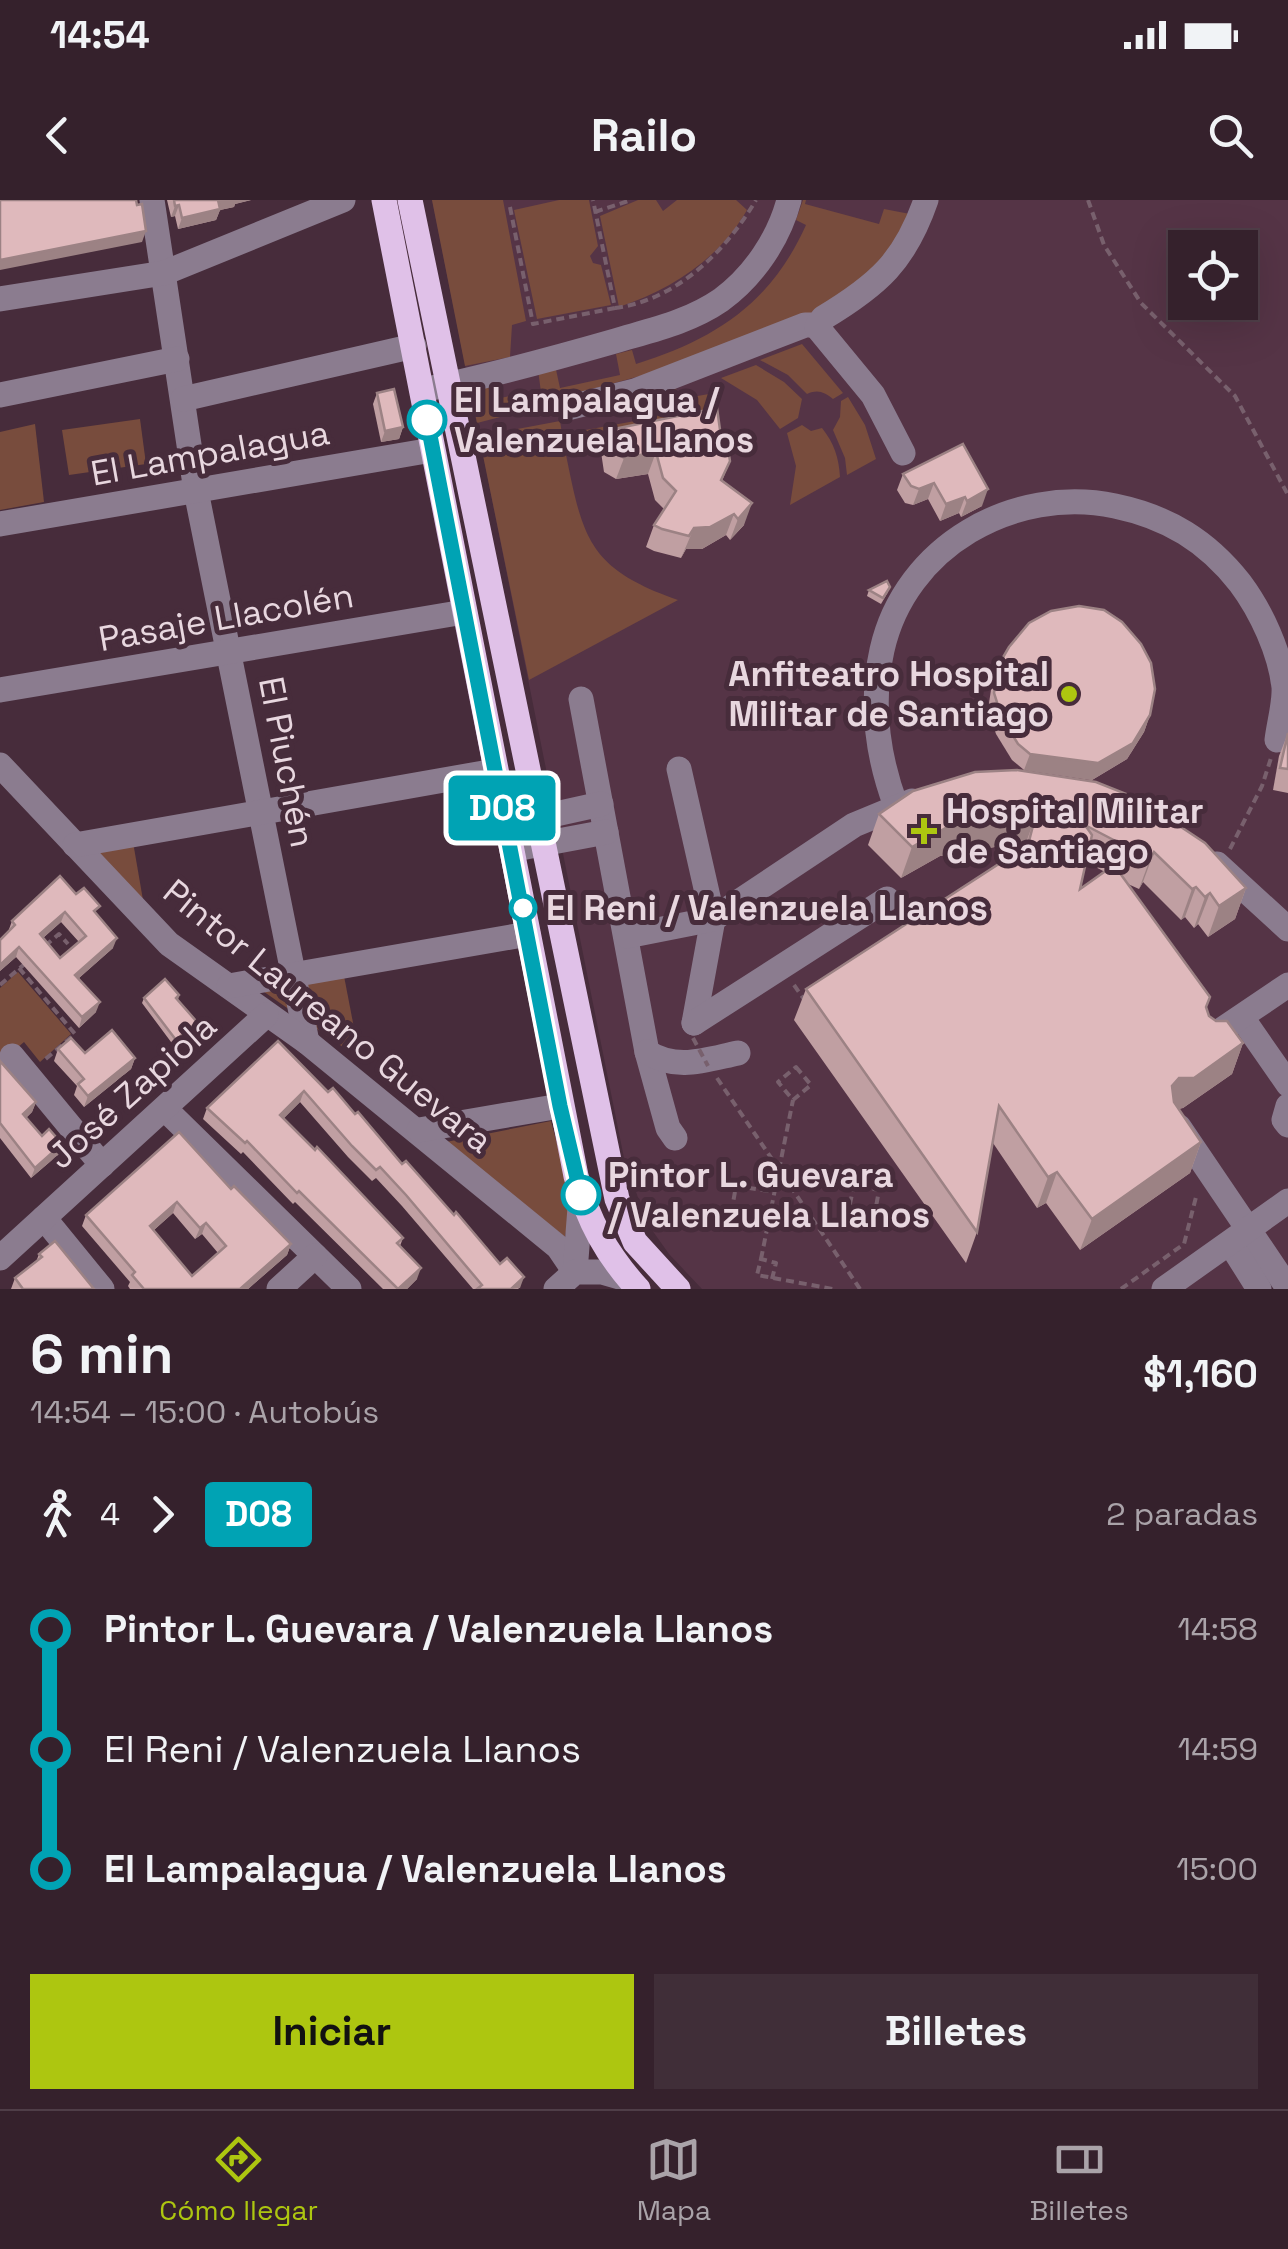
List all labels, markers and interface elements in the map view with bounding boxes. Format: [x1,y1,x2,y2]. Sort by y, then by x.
text: 14:54 [50,11,150,59]
text: Railo [591,107,697,164]
icon: back [30,108,85,163]
icon: search [1203,108,1258,163]
map controls [1168,230,1258,320]
button: locate [1168,230,1258,320]
place label: El Lampalagua / Valenzuela Llanos [454,378,754,462]
marker: El Lampalagua / Valenzuela Llanos [408,401,446,439]
street label: El Lampalagua [87,410,333,496]
street label: Pasaje Llacolén [95,573,357,661]
place label: Anfiteatro Hospital Militar de Santiago [728,652,1049,736]
street label: El Piuchén [249,673,325,851]
marker: Anfiteatro Hospital Militar de Santiago [1058,683,1080,705]
line badge: D08 [444,776,560,840]
text: D08 [469,786,536,830]
place label: Hospital Militar de Santiago [946,789,1204,873]
marker: Hospital Militar de Santiago [911,818,937,844]
street label: Pintor Laureano Guevara [154,869,502,1163]
place label: El Reni / Valenzuela Llanos [546,886,988,930]
marker: El Reni / Valenzuela Llanos [510,895,536,921]
street label: José Zapiola [39,1004,225,1178]
place label: Pintor L. Guevara / Valenzuela Llanos [607,1153,930,1237]
marker: Pintor L. Guevara / Valenzuela Llanos [562,1176,600,1214]
text: 6 min [30,1319,173,1389]
text: $1,160 [1143,1350,1258,1398]
text: 14:54 – 15:00 · Autobús [30,1392,379,1432]
icon: walk [30,1487,85,1542]
icon: forward [135,1487,190,1542]
text: D08 [225,1492,292,1536]
text: 4 [100,1494,120,1534]
text: 2 paradas [1106,1494,1258,1534]
text: Pintor L. Guevara / Valenzuela Llanos [104,1605,773,1653]
text: 14:58 [1177,1609,1258,1649]
text: El Reni / Valenzuela Llanos [104,1725,581,1773]
text: 14:59 [1178,1729,1258,1769]
text: El Lampalagua / Valenzuela Llanos [104,1845,727,1893]
text: 15:00 [1176,1849,1258,1889]
button: Iniciar [30,1974,634,2089]
button: Billetes [654,1974,1258,2089]
tab: Cómo llegar [159,2132,318,2228]
tab: Mapa [637,2132,711,2228]
tab: Billetes [1030,2132,1129,2228]

